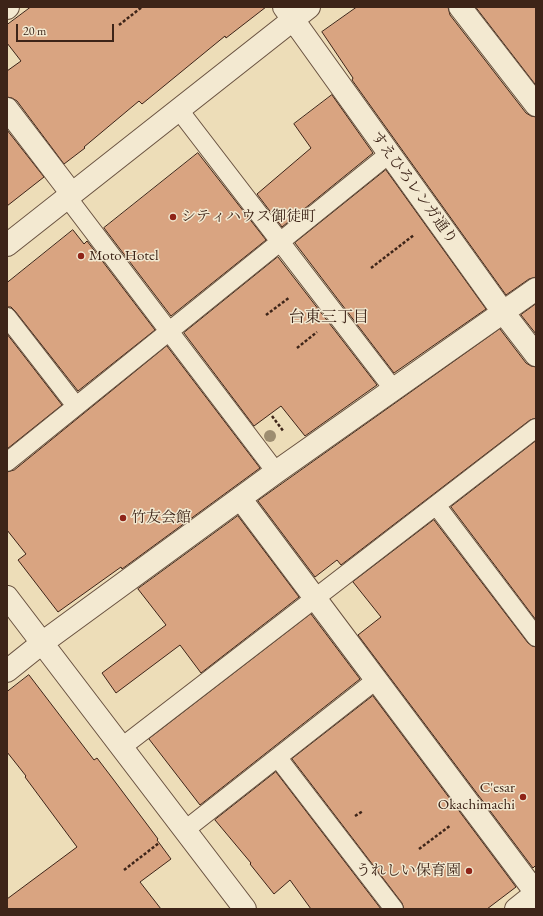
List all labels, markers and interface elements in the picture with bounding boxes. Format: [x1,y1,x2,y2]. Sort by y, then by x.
scale bar [18,16,116,42]
text: 20 m [23,23,46,39]
street label: すえひろレンガ通り [367,128,461,248]
place label: シティハウス御徒町 [181,208,316,226]
marker: シティハウス御徒町 [168,212,178,222]
place label: Moto Hotel [89,247,159,265]
marker: Moto Hotel [76,251,86,261]
district label: 台東三丁目 [289,308,369,328]
place label: 竹友会館 [131,509,191,527]
marker: 竹友会館 [118,513,128,523]
place label: C'esar Okachimachi [438,779,515,814]
marker: C'esar Okachimachi [518,792,528,802]
place label: うれしい保育園 [356,862,461,880]
marker: うれしい保育園 [464,866,474,876]

